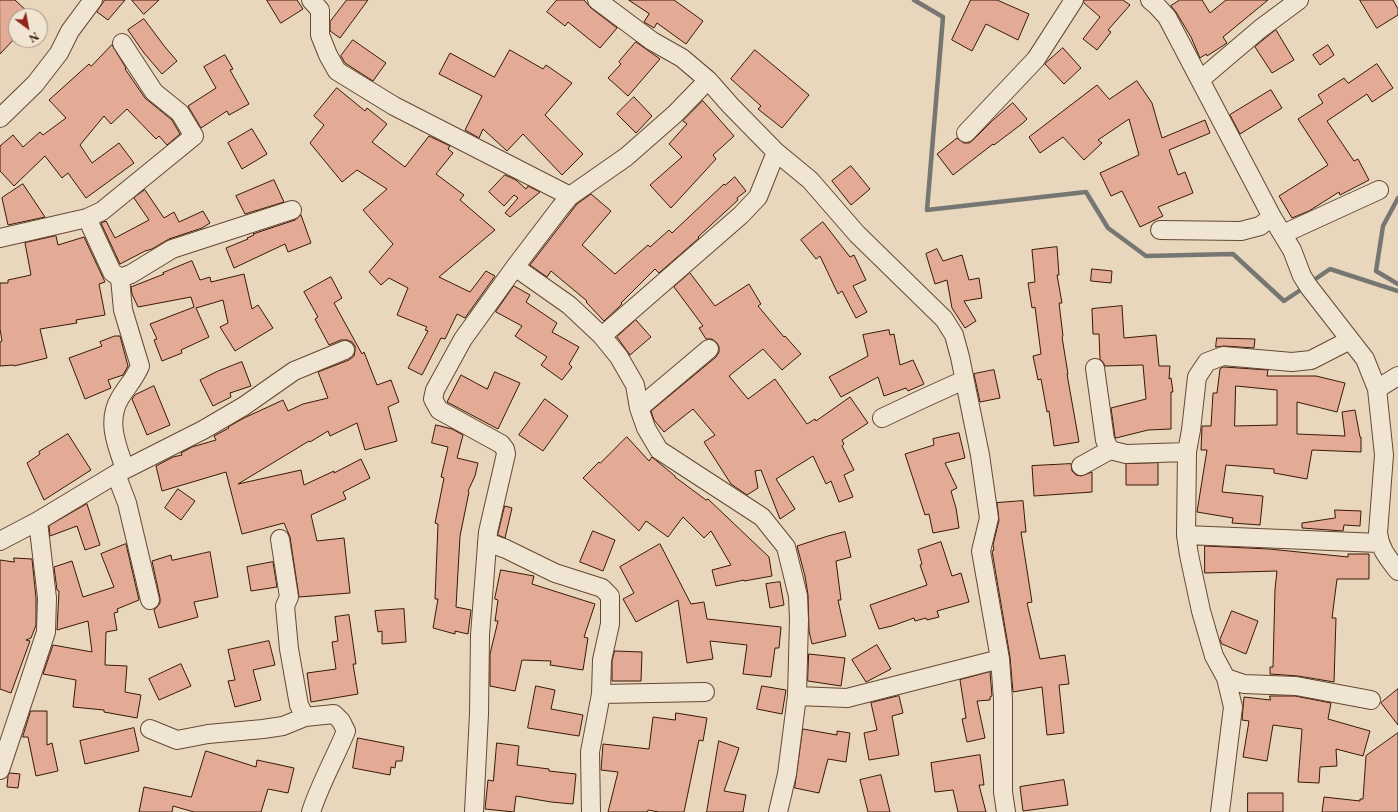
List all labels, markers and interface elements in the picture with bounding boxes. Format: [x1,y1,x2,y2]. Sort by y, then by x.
north arrow [8,8,48,48]
text: N [26,29,41,46]

